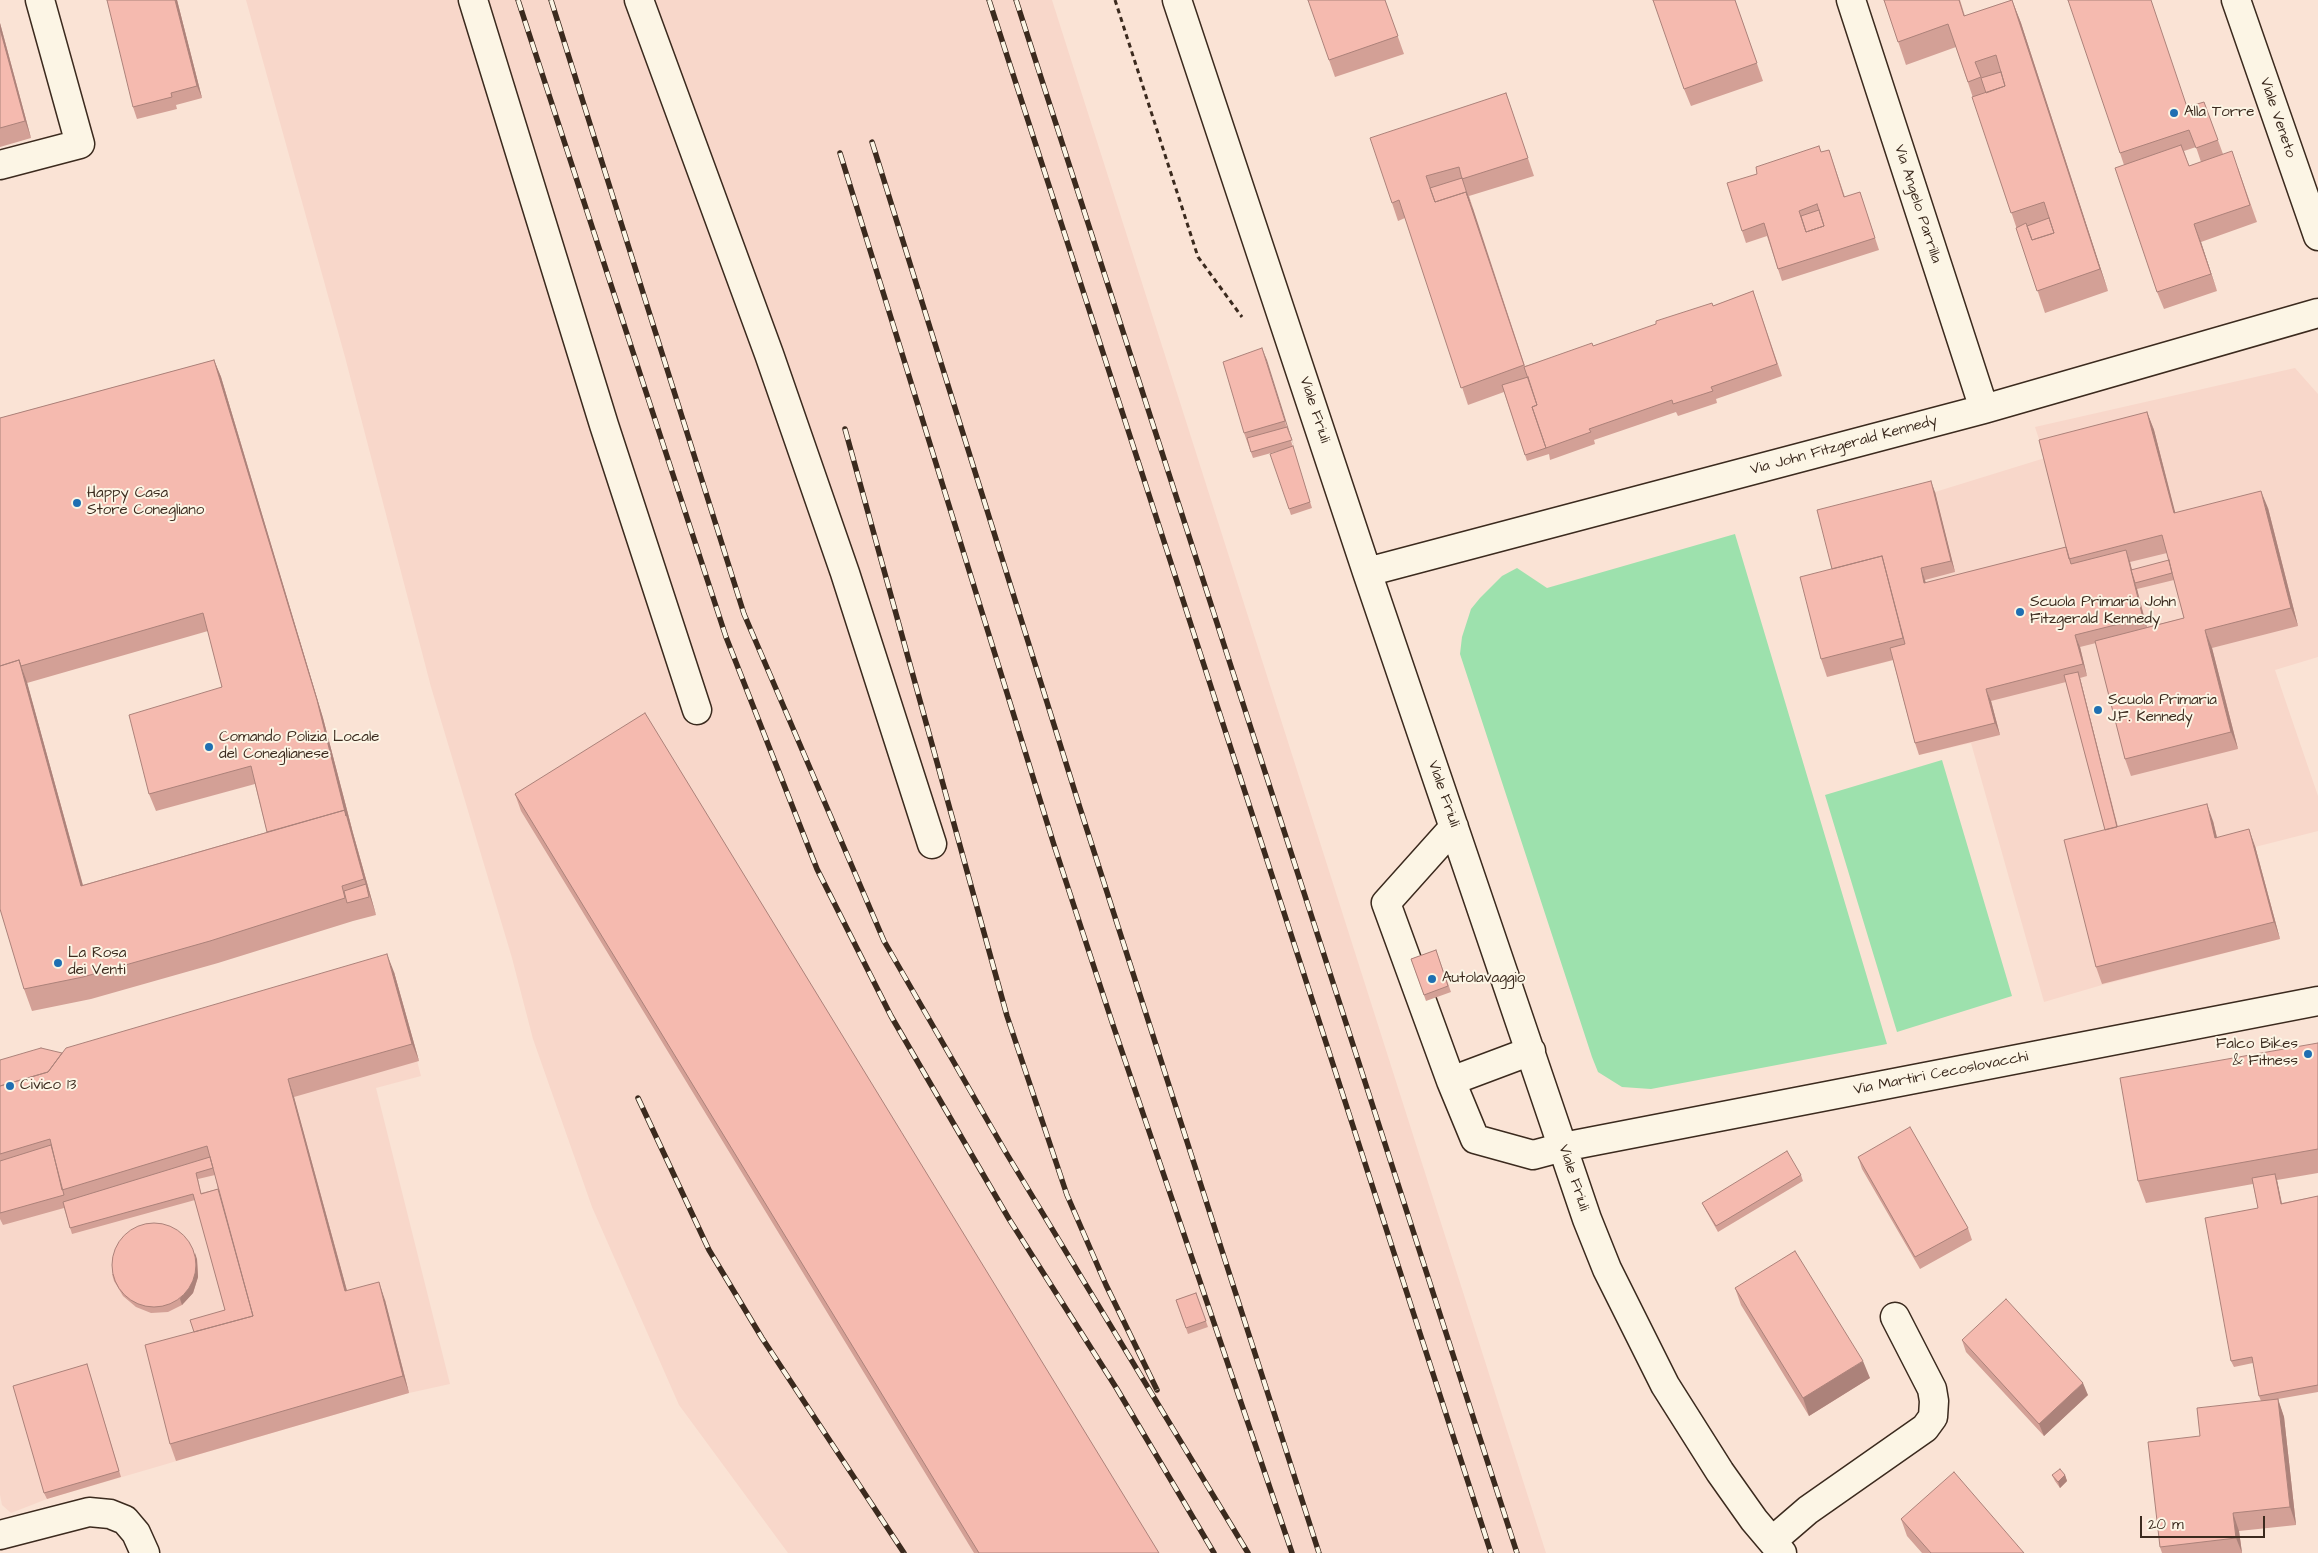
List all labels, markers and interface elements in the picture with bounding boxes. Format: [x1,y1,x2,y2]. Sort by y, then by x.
street label: Viale Veneto [2255,76,2299,160]
place label: Alla Torre [2184,104,2254,122]
marker: Alla Torre [2168,107,2180,119]
street label: Via Angelo Parrilla [1889,143,1945,265]
street label: Viale Friuli [1295,374,1333,446]
street label: Via John Fitzgerald Kennedy [1749,412,1939,480]
place label: Happy Casa Store Conegliano [87,485,204,520]
marker: Happy Casa Store Conegliano [71,497,83,509]
place label: Scuola Primaria John Fitzgerald Kennedy [2030,594,2176,629]
marker: Scuola Primaria John Fitzgerald Kennedy [2014,606,2026,618]
place label: Scuola Primaria J.F. Kennedy [2108,692,2217,727]
marker: Scuola Primaria J.F. Kennedy [2092,704,2104,716]
place label: Comando Polizia Locale del Coneglianese [219,729,379,764]
marker: Comando Polizia Locale del Coneglianese [203,741,215,753]
street label: Viale Friuli [1423,758,1463,830]
place label: La Rosa dei Venti [68,945,126,980]
marker: La Rosa dei Venti [52,957,64,969]
place label: Autolavaggio [1442,970,1525,988]
marker: Autolavaggio [1426,973,1438,985]
place label: Falco Bikes & Fitness [2216,1036,2298,1071]
street label: Via Martiri Cecoslovacchi [1852,1048,2030,1100]
marker: Falco Bikes & Fitness [2302,1048,2314,1060]
place label: Civico 13 [20,1077,76,1095]
marker: Civico 13 [4,1080,16,1092]
street label: Viale Friuli [1554,1142,1592,1214]
scale bar [2143,1506,2268,1538]
text: 20 m [2148,1514,2184,1535]

